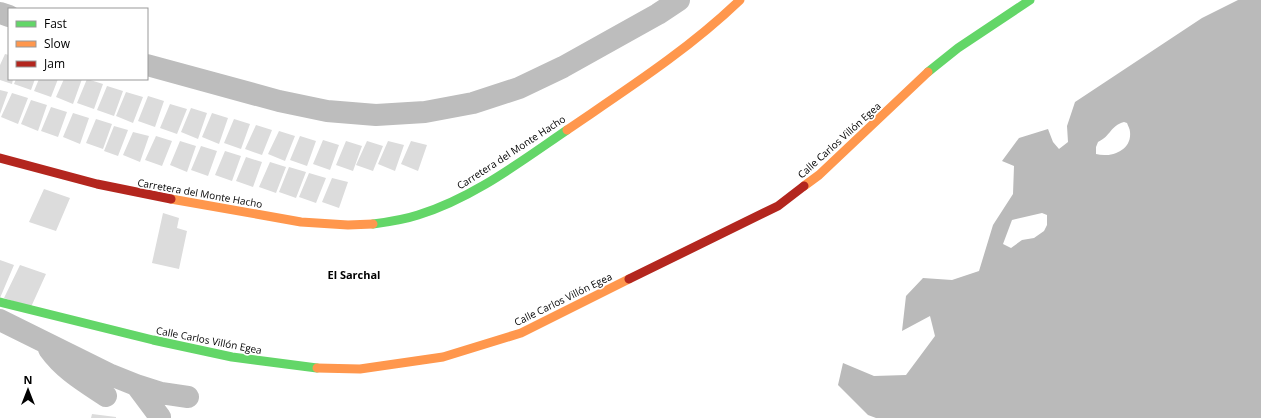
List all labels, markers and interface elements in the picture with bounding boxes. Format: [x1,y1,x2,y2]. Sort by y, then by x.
legend [8,8,148,80]
text: Fast [44,15,67,32]
text: Slow [44,35,71,52]
text: Jam [43,55,65,72]
street label: Calle Carlos Villón Egea [794,99,884,181]
street label: Carretera del Monte Hacho [454,112,568,192]
street label: Carretera del Monte Hacho [136,175,264,211]
district label: El Sarchal [328,267,380,282]
street label: Calle Carlos Villón Egea [512,269,614,329]
street label: Calle Carlos Villón Egea [155,323,263,357]
north arrow [8,370,48,410]
text: N [24,372,32,387]

